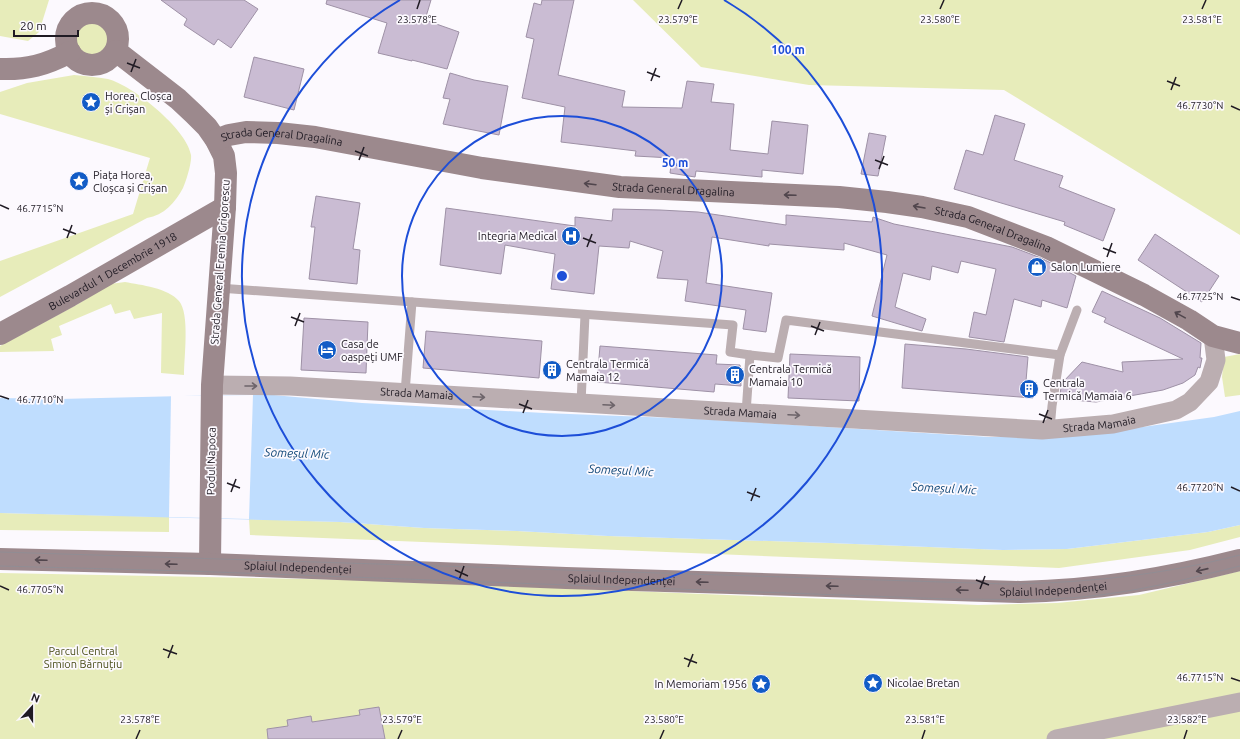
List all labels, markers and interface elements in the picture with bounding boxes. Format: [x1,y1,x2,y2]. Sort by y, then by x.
scale bar [14,12,78,38]
text: 23.578°E [397,14,437,25]
text: 23.579°E [658,14,698,25]
text: 23.580°E [920,14,960,25]
text: 23.581°E [1182,14,1222,25]
text: 20 m [20,19,47,32]
text: 100 m [771,43,805,56]
place label: Horea, Cloșca și Crișan [105,90,172,115]
place icon: Horea, Cloșca și Crișan [80,91,102,113]
text: 46.7730°N [1177,100,1223,111]
street label: Strada General Dragalina [219,126,344,148]
text: 50 m [662,156,688,169]
place label: Piața Horea, Cloșca și Crișan [93,169,167,194]
place icon: Piața Horea, Cloșca și Crișan [68,170,90,192]
street label: Strada General Eremia Grigorescu [208,179,232,345]
one-way arrow [584,180,597,187]
street label: Strada General Dragalina [611,180,735,198]
one-way arrow [784,191,797,199]
one-way arrow [913,202,926,210]
text: 46.7715°N [17,203,63,214]
street label: Strada General Dragalina [934,204,1053,255]
hospital icon: Integria Medical [560,225,582,247]
street label: Bulevardul 1 Decembrie 1918 [47,230,179,312]
place label: Integria Medical [478,230,557,242]
shop icon: Salon Lumiere [1026,256,1048,278]
place label: Salon Lumiere [1051,261,1121,273]
centre of rings [555,269,569,283]
text: 46.7725°N [1177,291,1223,302]
one-way arrow [1174,311,1186,319]
place label: Casa de oaspeți UMF [341,338,403,363]
hotel icon: Casa de oaspeți UMF [316,339,338,361]
place label: Centrala Termică Mamaia 12 [566,358,649,383]
building icon: Centrala Termică Mamaia 12 [541,359,563,381]
place label: Centrala Termică Mamaia 10 [749,363,832,388]
building icon: Centrala Termică Mamaia 10 [724,364,746,386]
place label: Centrala Termică Mamaia 6 [1043,377,1132,402]
building icon: Centrala Termică Mamaia 6 [1018,378,1040,400]
one-way arrow [244,382,257,390]
street label: Strada Mamaia [380,385,454,402]
one-way arrow [472,393,485,401]
text: 46.7710°N [17,394,63,405]
one-way arrow [602,401,615,408]
street label: Strada Mamaia [703,404,777,420]
one-way arrow [787,412,800,419]
street label: Strada Mamaia [1062,413,1137,434]
street label: Podul Napoca [204,427,218,495]
water label: Someșul Mic [263,445,330,461]
water label: Someșul Mic [587,462,654,478]
water label: Someșul Mic [910,480,977,496]
text: 46.7720°N [1177,482,1223,493]
one-way arrow [35,556,48,564]
street label: Splaiul Independenței [244,559,352,576]
one-way arrow [165,560,178,568]
one-way arrow [1196,566,1209,574]
street label: Splaiul Independenței [568,572,676,587]
one-way arrow [696,579,709,586]
street label: Splaiul Independenței [1000,580,1108,598]
one-way arrow [826,583,839,590]
text: 46.7705°N [17,584,63,595]
one-way arrow [956,587,969,594]
park label: Parcul Central Simion Bărnuțiu [44,645,122,670]
place icon: Nicolae Bretan [862,672,884,694]
text: 46.7715°N [1177,672,1223,683]
place icon: In Memoriam 1956 [750,673,772,695]
place label: Nicolae Bretan [887,677,960,689]
place label: In Memoriam 1956 [655,678,747,690]
north arrow [12,687,52,727]
text: N [30,691,42,705]
text: 23.578°E [120,714,160,725]
text: 23.579°E [382,714,422,725]
text: 23.580°E [644,714,684,725]
text: 23.581°E [905,714,945,725]
text: 23.582°E [1167,714,1207,725]

